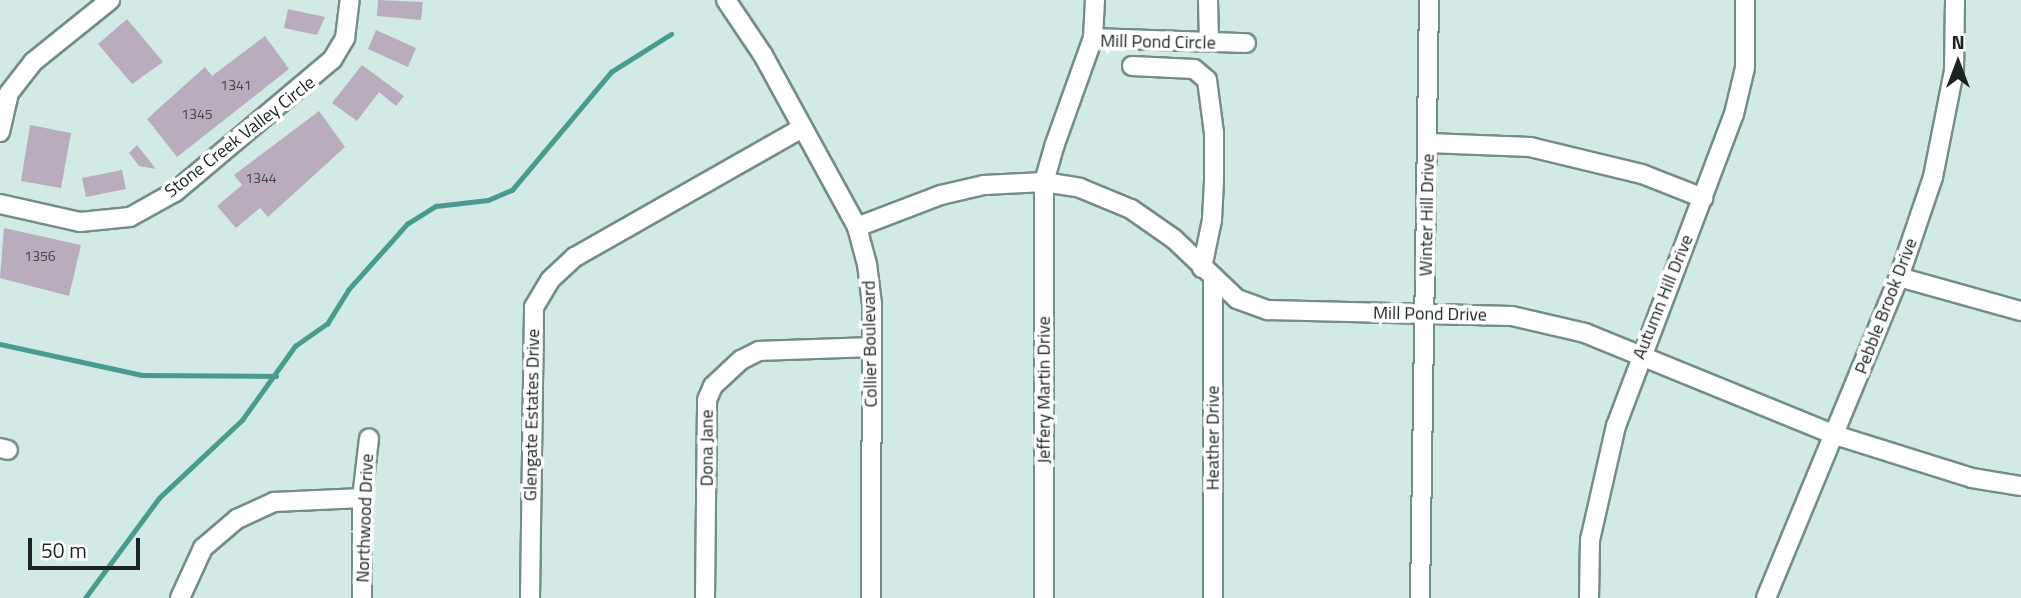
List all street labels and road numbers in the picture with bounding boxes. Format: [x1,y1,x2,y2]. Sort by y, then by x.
street label: Mill Pond Circle [1100,30,1216,54]
street label: Stone Creek Valley Circle [161,72,319,202]
street label: Winter Hill Drive [1415,153,1439,277]
street label: Autumn Hill Drive [1628,231,1698,363]
street label: Pebble Brook Drive [1850,235,1922,377]
street label: Collier Boulevard [858,280,882,408]
street label: Mill Pond Drive [1373,302,1487,326]
street label: Jeffery Martin Drive [1033,316,1055,464]
street label: Glengate Estates Drive [520,329,544,501]
street label: Heather Drive [1202,386,1224,490]
street label: Dona Jane [696,410,718,486]
street label: Northwood Drive [352,453,378,583]

